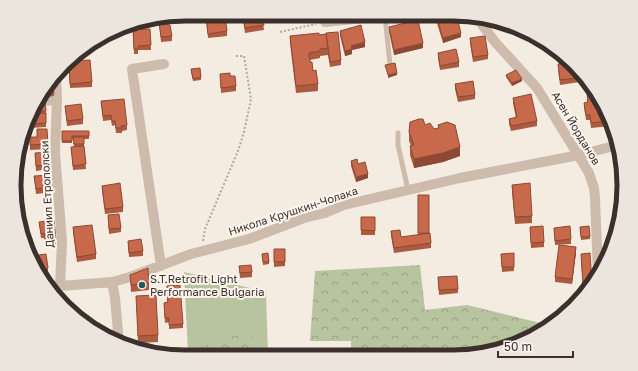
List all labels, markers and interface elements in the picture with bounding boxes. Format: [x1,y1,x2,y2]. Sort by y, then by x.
street label: Асен Йорданов [549,89,603,167]
street label: Даниил Етрополски [37,140,56,248]
street label: Никола Крушкин-Чолака [227,183,359,238]
place label: S.T.Retrofit Light Performance Bulgaria [150,272,265,298]
marker: S.T.Retrofit Light Performance Bulgaria [137,280,147,290]
scale bar [498,333,573,359]
text: 50 m [504,339,532,354]

